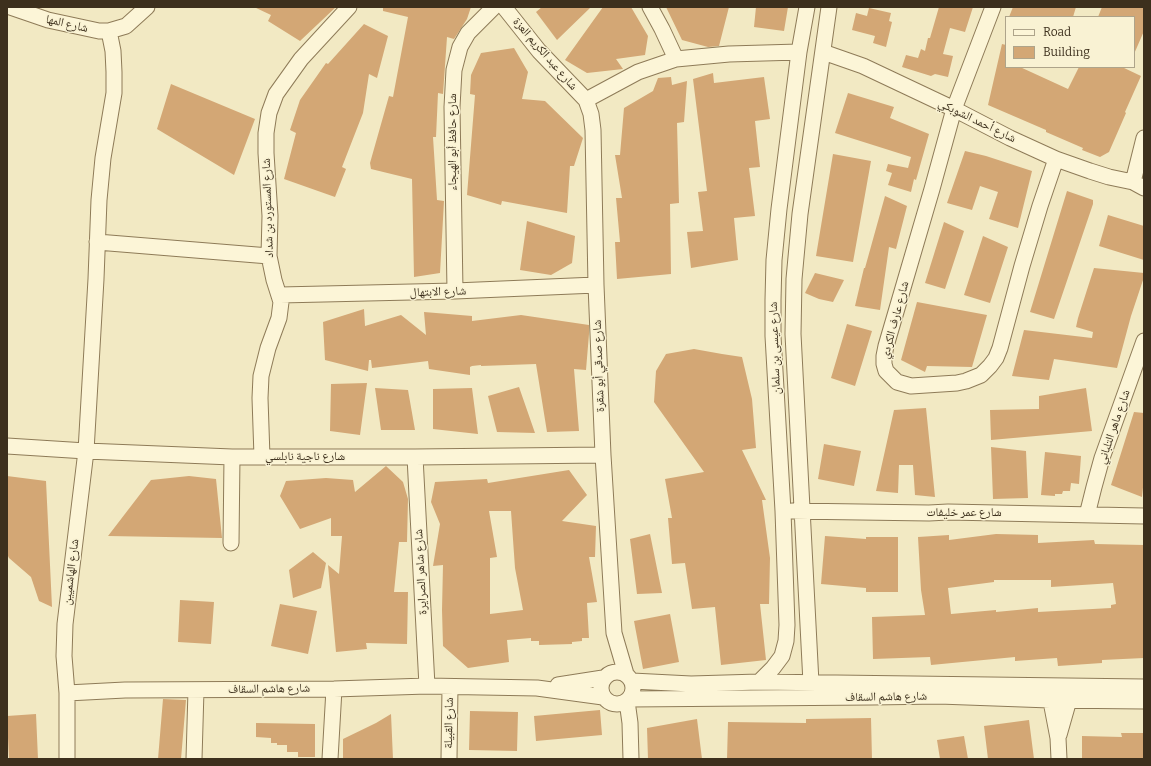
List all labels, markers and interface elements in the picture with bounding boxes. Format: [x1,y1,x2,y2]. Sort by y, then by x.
street label: شارع المها [44,12,90,36]
street label: شارع عبد الكريم العزة [510,15,580,93]
legend [1005,16,1135,68]
text: Road [1043,25,1071,39]
text: Building [1043,45,1090,59]
street label: شارع حافظ أبو الهيجاء [446,93,460,191]
street label: شارع أحمد الشوبكي [936,96,1018,146]
street label: شارع المستورد بن شداد [259,158,277,258]
street label: شارع عارف الكردي [878,280,912,360]
street label: شارع الابتهال [409,284,467,300]
street label: شارع عيسى بن سلمان [766,301,784,395]
street label: شارع صدقي أبو شقرة [590,320,608,412]
street label: شارع ماهر التلباني [1095,388,1133,466]
street label: شارع ناجية نابلسي [265,450,345,464]
street label: شارع عمر خليفات [926,506,1002,520]
street label: شارع شاهر الصرايرة [412,529,430,615]
street label: شارع الهاشميين [60,538,82,606]
street label: شارع هاشم السقاف [228,681,310,697]
street label: شارع هاشم السقاف [845,689,927,705]
street label: شارع القبيلة [441,697,457,749]

